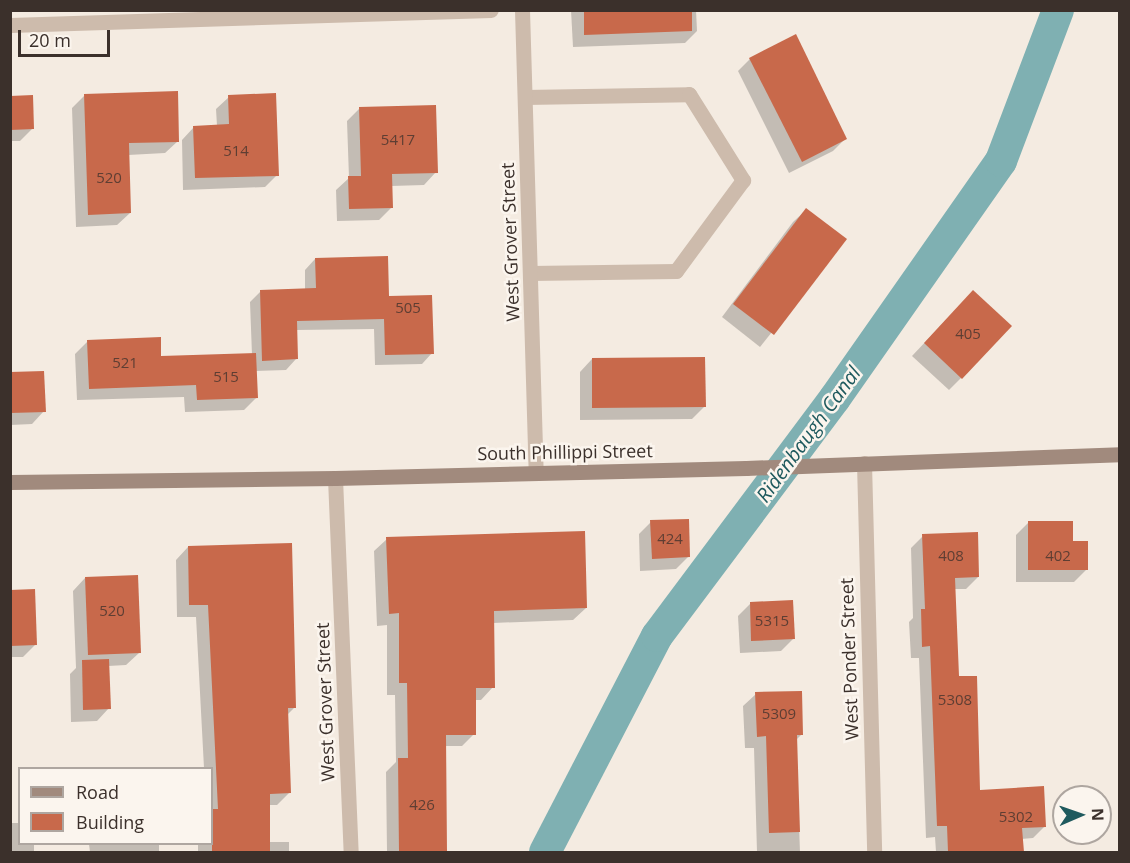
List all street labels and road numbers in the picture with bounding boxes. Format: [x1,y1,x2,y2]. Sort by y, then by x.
street label: West Grover Street [496,162,524,322]
street label: South Phillippi Street [477,440,653,464]
street label: West Ponder Street [835,577,863,741]
street label: West Grover Street [311,622,339,782]

